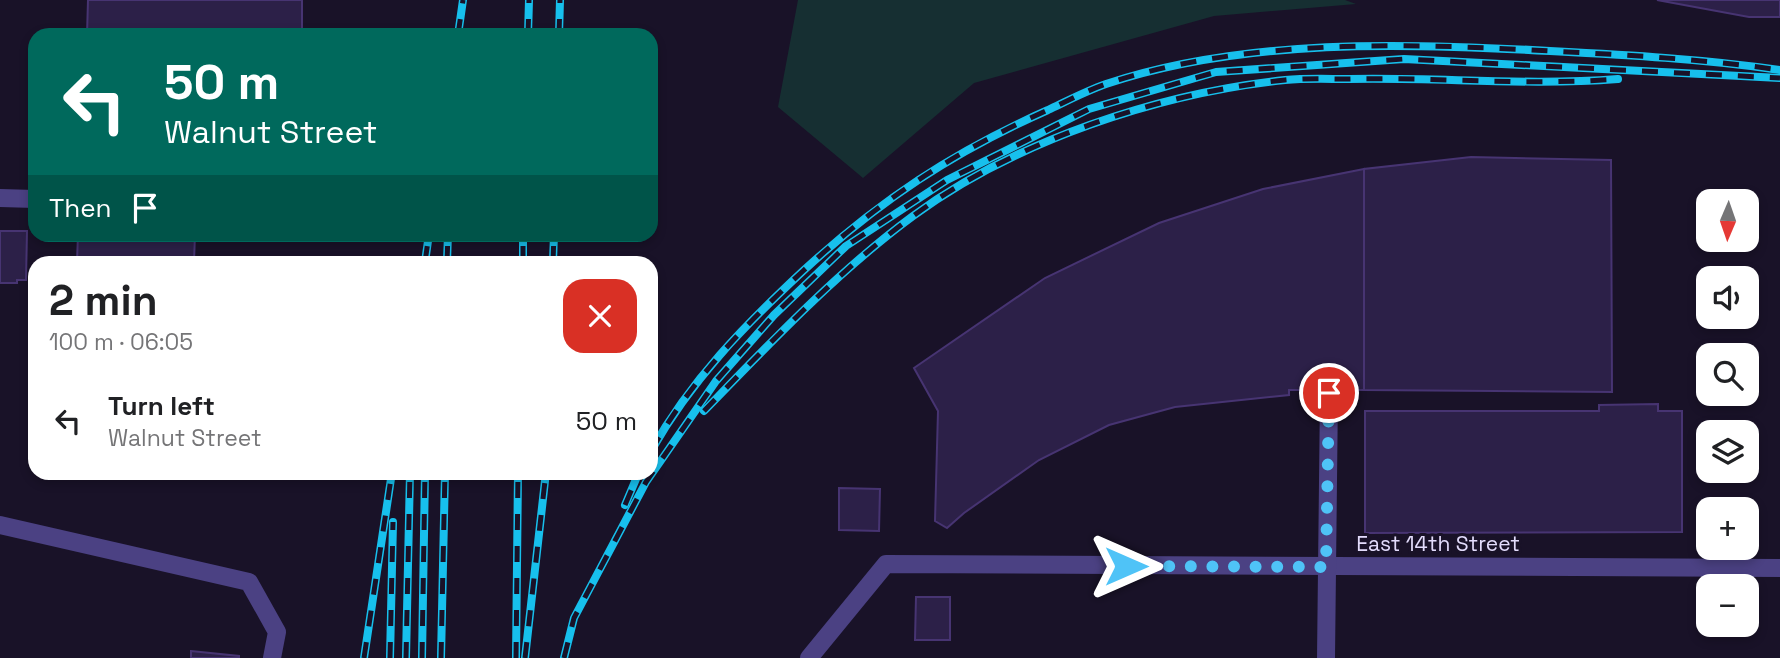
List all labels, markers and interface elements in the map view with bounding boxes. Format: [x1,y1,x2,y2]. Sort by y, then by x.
text: 50 m [164,51,279,113]
icon: left [49,56,140,147]
text: Walnut Street [164,112,378,152]
icon: arrive [126,189,164,227]
north arrow [1696,189,1759,252]
map controls [1696,189,1759,637]
text: Then [49,191,112,225]
button: sound [1696,266,1759,329]
text: 2 min [49,274,158,327]
button: close [563,279,637,353]
text: 100 m · 06:05 [49,327,193,357]
button: search [1696,343,1759,406]
pin [1299,363,1359,423]
icon: arrive [1310,374,1348,412]
text: Turn left [108,389,215,423]
icon: left [49,402,87,440]
text: 50 m [576,404,637,438]
button: layers [1696,420,1759,483]
text: Walnut Street [108,423,262,453]
button: + [1696,497,1759,560]
position arrow [1089,529,1163,603]
street label: East 14th Street [1356,530,1520,557]
button: − [1696,574,1759,637]

